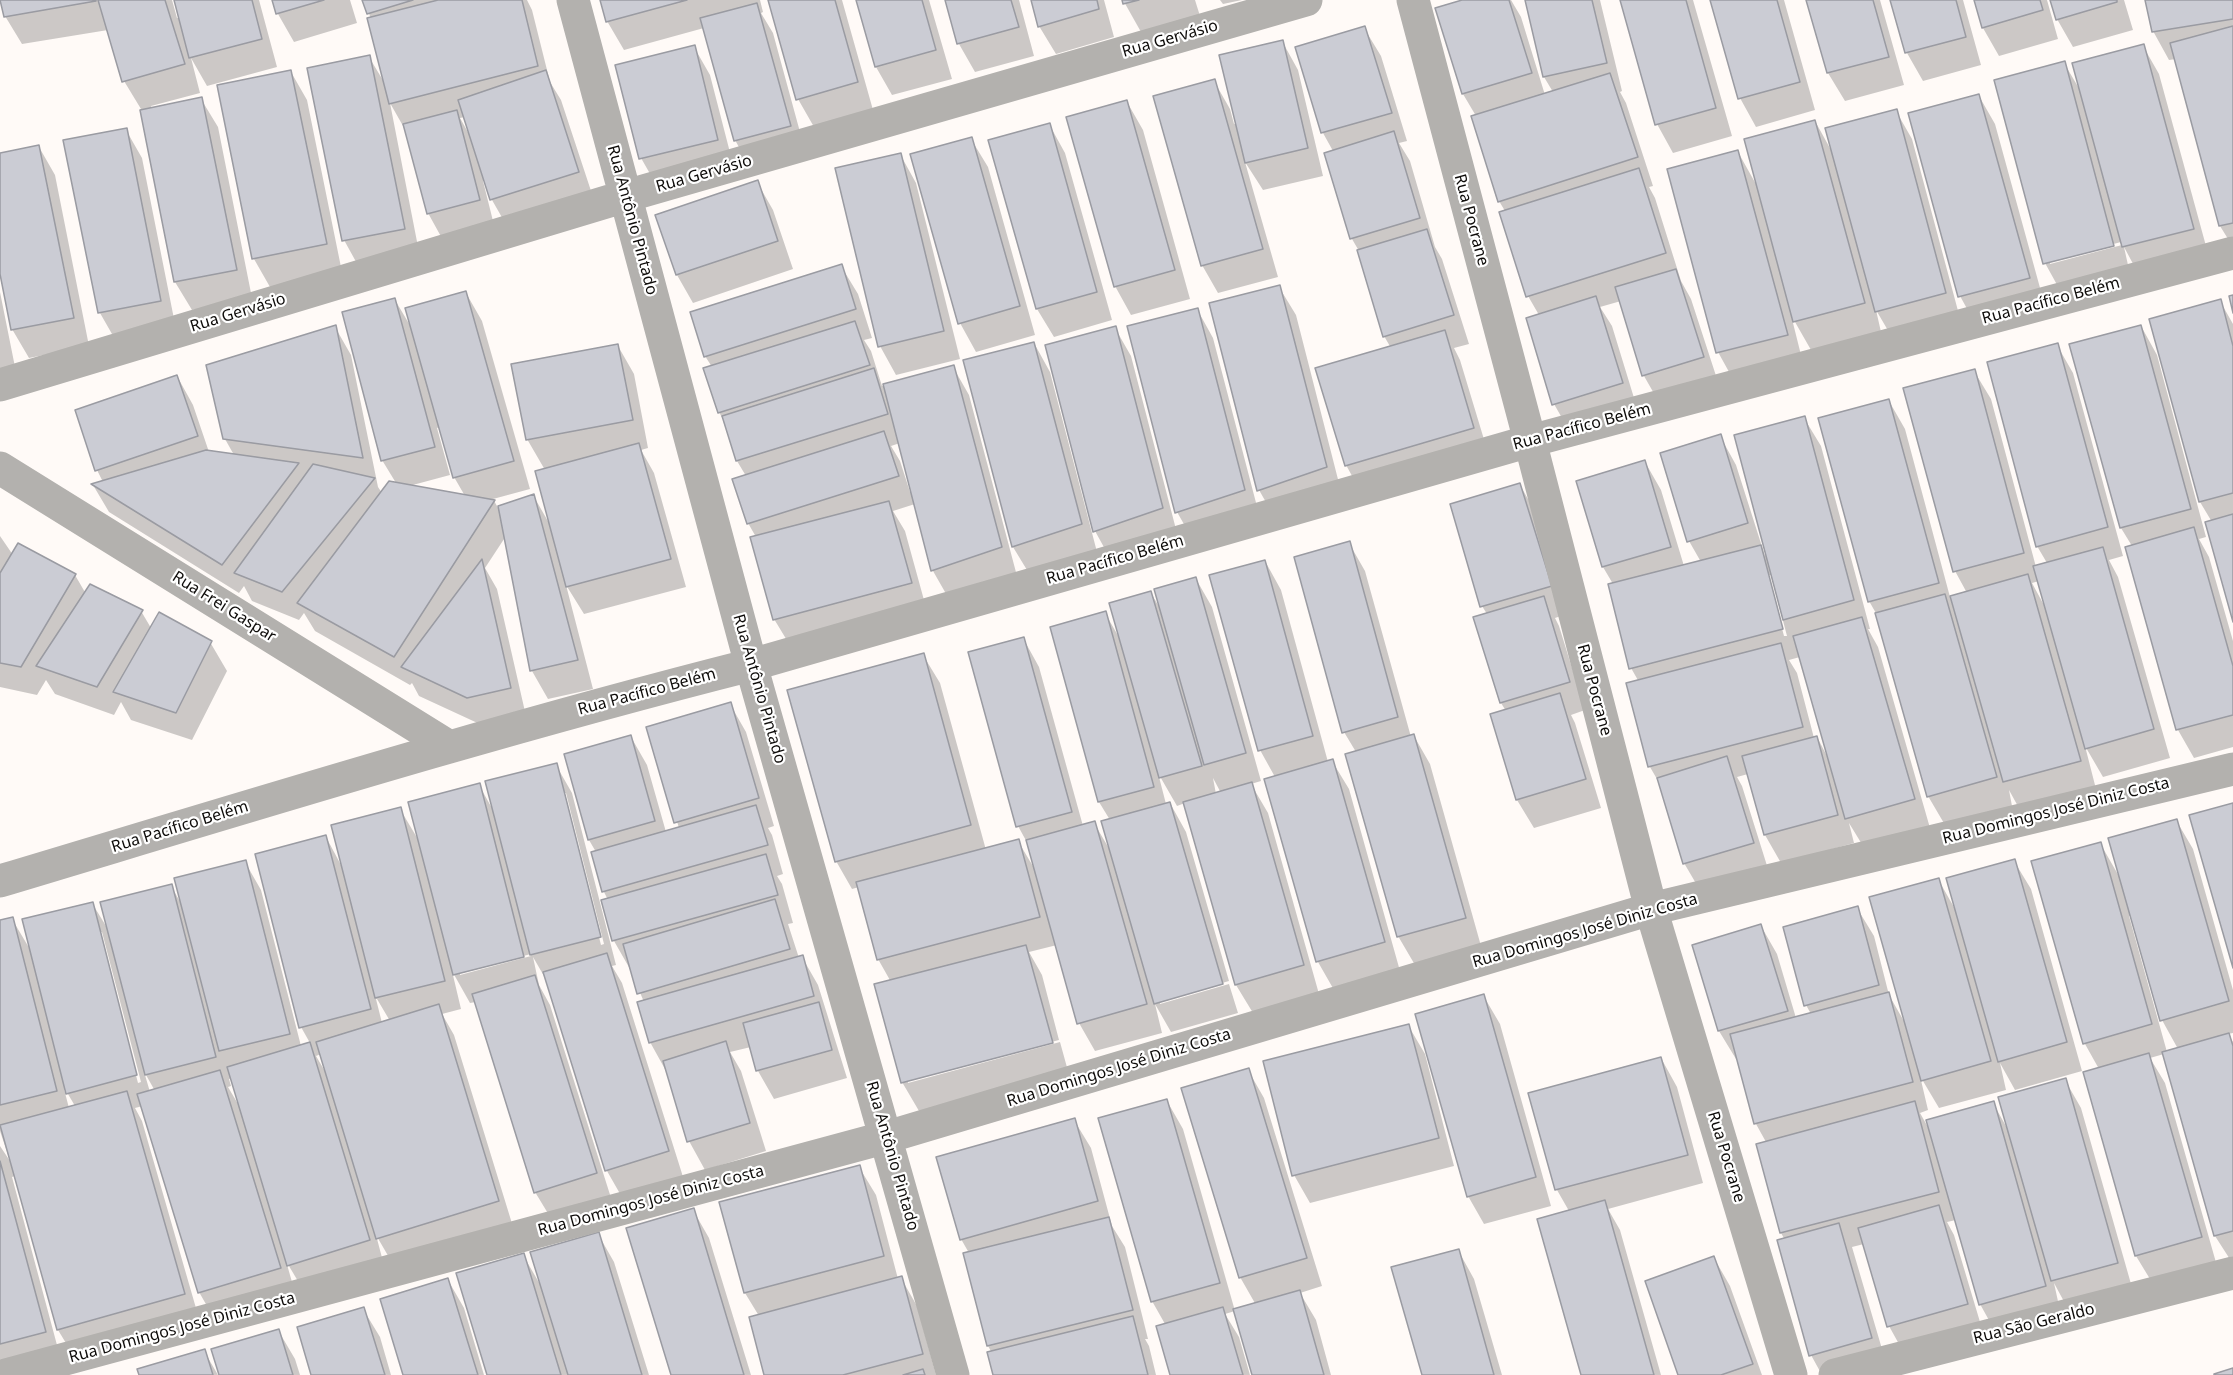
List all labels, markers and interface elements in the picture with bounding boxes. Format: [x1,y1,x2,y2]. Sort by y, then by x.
street label: Rua Gervásio [1120,16,1220,62]
street label: Rua Antônio Pintado [603,143,661,297]
street label: Rua Gervásio [654,151,754,197]
street label: Rua Pocrane [1450,172,1492,268]
street label: Rua Pacífico Belém [1980,273,2122,329]
street label: Rua Gervásio [188,289,288,337]
street label: Rua Pacífico Belém [1511,399,1653,455]
street label: Rua Pacífico Belém [1044,531,1186,589]
street label: Rua Frei Gaspar [169,567,279,647]
street label: Rua Antônio Pintado [728,612,790,766]
street label: Rua Pocrane [1573,642,1615,738]
street label: Rua Pacífico Belém [576,664,718,720]
street label: Rua Domingos José Diniz Costa [1941,773,2171,849]
street label: Rua Pacífico Belém [109,797,251,857]
street label: Rua Domingos José Diniz Costa [1470,890,1700,972]
street label: Rua Domingos José Diniz Costa [1005,1025,1233,1111]
street label: Rua Antônio Pintado [861,1079,923,1233]
street label: Rua Pocrane [1703,1109,1749,1205]
street label: Rua Domingos José Diniz Costa [536,1162,766,1240]
street label: Rua Domingos José Diniz Costa [67,1289,297,1367]
street label: Rua São Geraldo [1971,1300,2097,1348]

